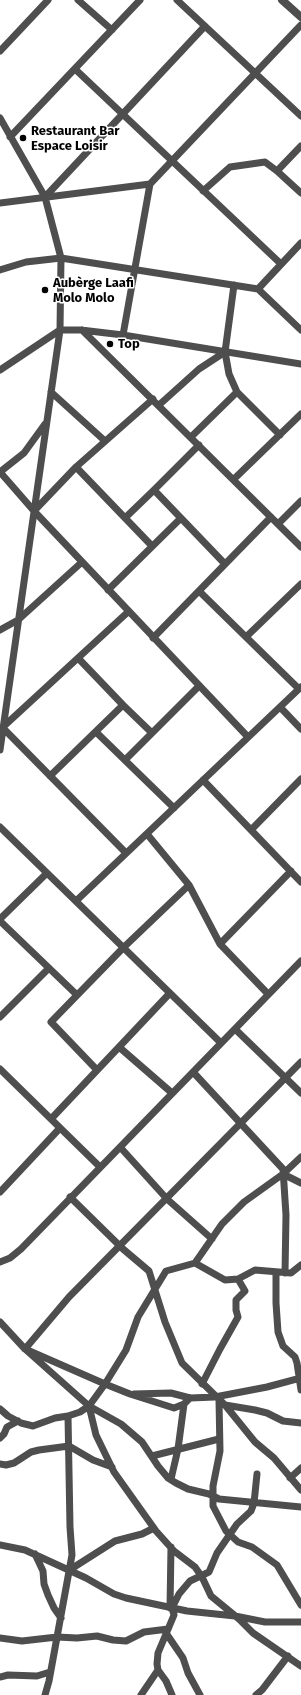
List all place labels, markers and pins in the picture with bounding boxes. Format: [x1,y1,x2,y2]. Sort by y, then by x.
place label: Restaurant Bar Espace Loisir [31,123,120,154]
marker: Restaurant Bar Espace Loisir [18,133,28,143]
place label: Aubèrge Laafi Molo Molo [53,275,134,306]
marker: Aubèrge Laafi Molo Molo [40,285,50,295]
place label: Top [118,336,140,352]
marker: Top [105,339,115,349]

